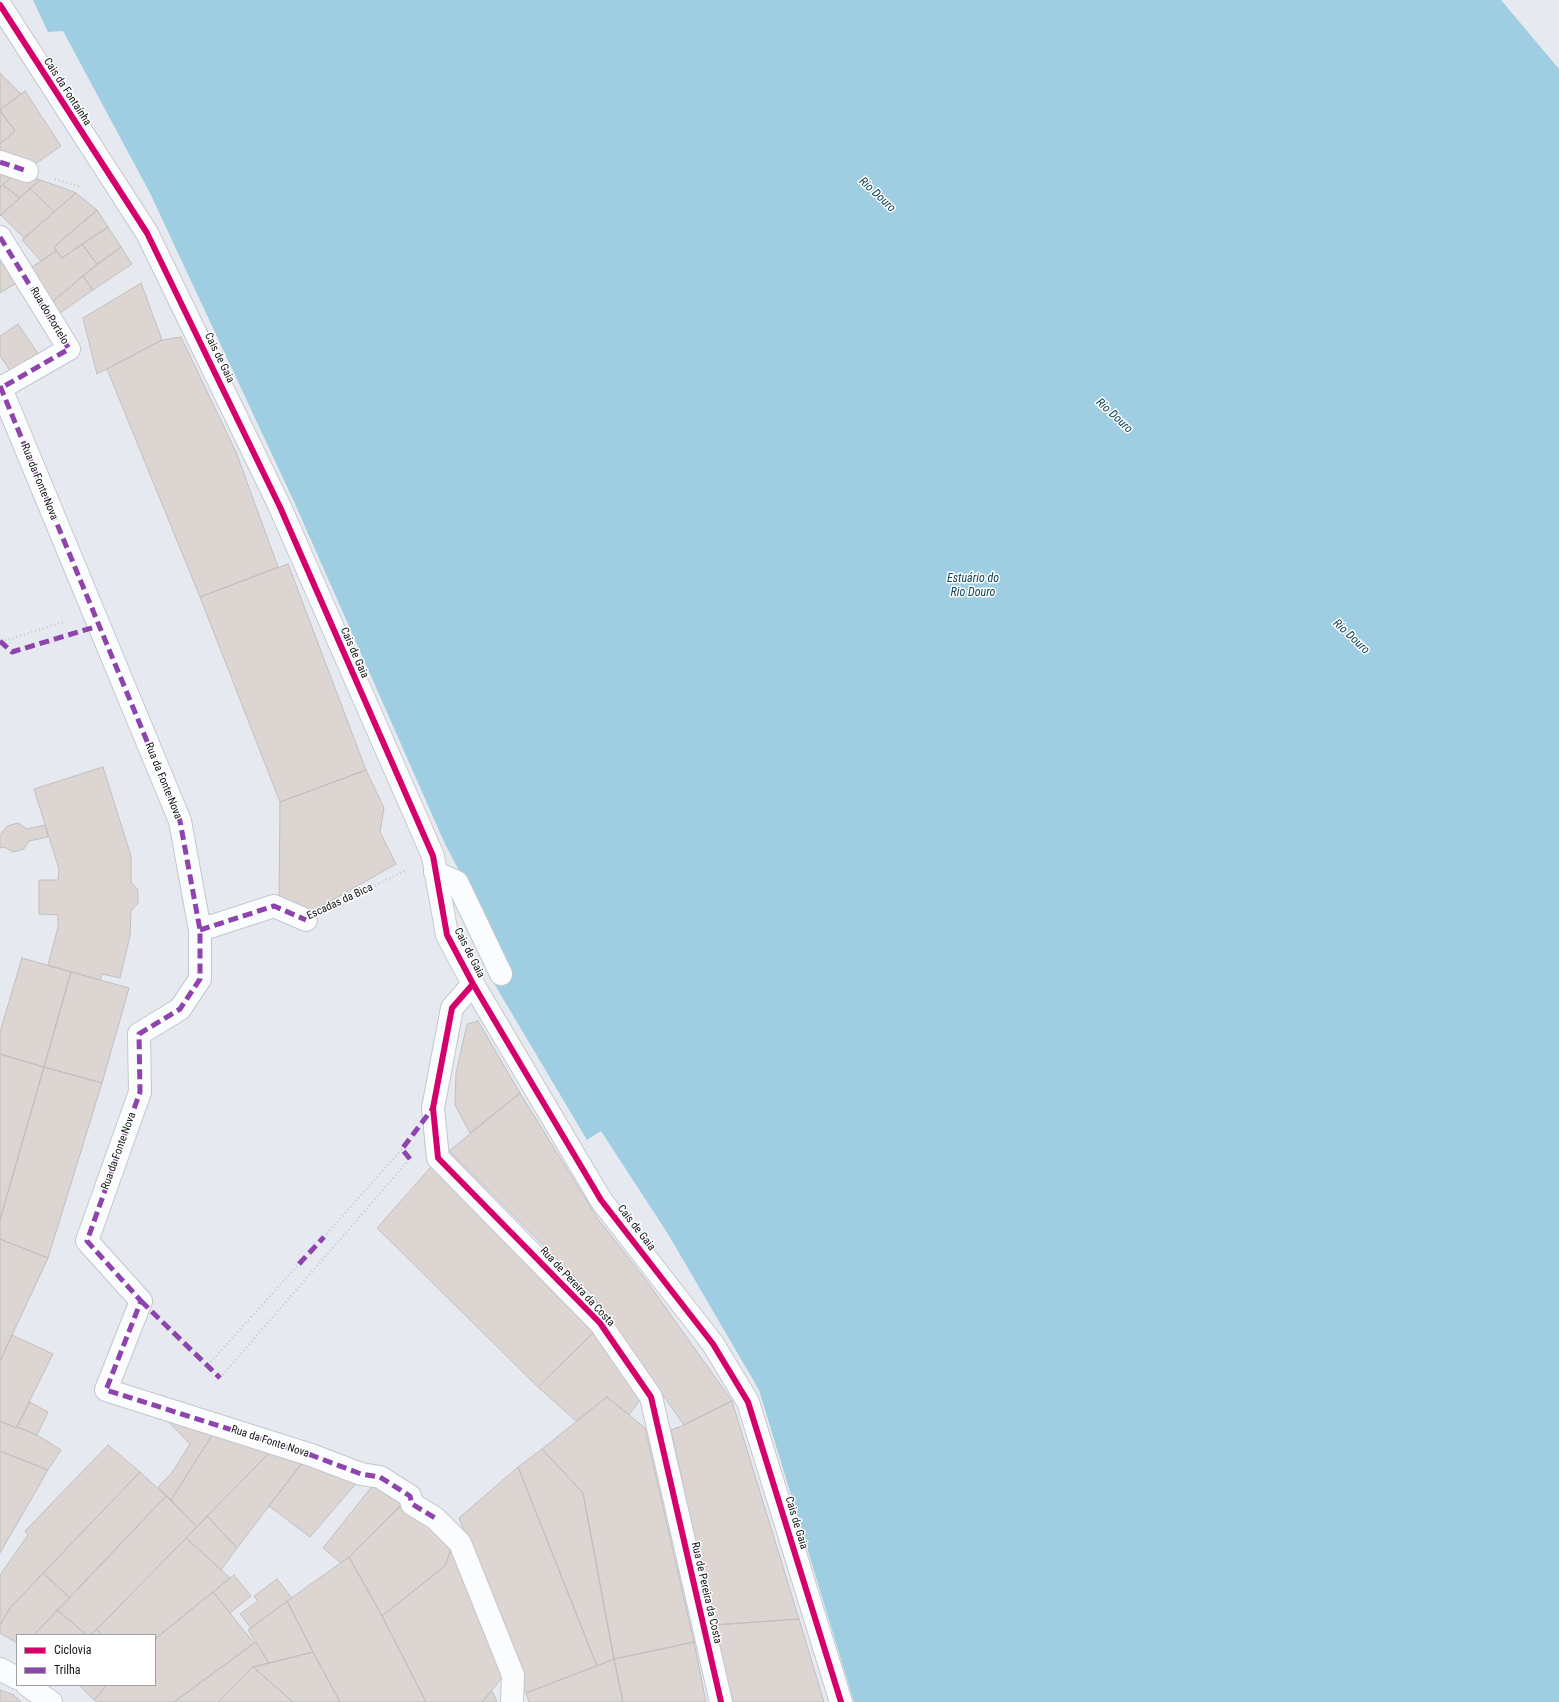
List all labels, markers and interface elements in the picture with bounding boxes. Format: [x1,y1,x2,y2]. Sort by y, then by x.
street label: Cais da Fontaínha [40,56,94,128]
water label: Rio Douro [856,174,898,216]
street label: Rua do Portelo [27,285,71,347]
street label: Cais de Gaia [201,331,237,385]
water label: Rio Douro [1093,395,1135,437]
street label: Rua da Fonte Nova [18,442,60,522]
water label: Estuário do Rio Douro [947,572,999,600]
water label: Rio Douro [1330,616,1372,658]
street label: Cais de Gaia [337,626,371,680]
street label: Rua da Fonte Nova [142,741,184,821]
street label: Escadas da Bica [305,881,375,923]
street label: Cais de Gaia [451,926,487,980]
street label: Rua da Fonte Nova [99,1111,139,1191]
street label: Cais de Gaia [614,1203,658,1253]
street label: Rua de Pereira da Costa [537,1245,617,1329]
street label: Rua da Fonte Nova [229,1423,311,1461]
street label: Cais de Gaia [782,1495,810,1551]
street label: Rua de Pereira da Costa [688,1541,724,1645]
legend [16,1634,156,1686]
text: Ciclovia [54,1643,91,1657]
text: Trilha [54,1663,81,1677]

